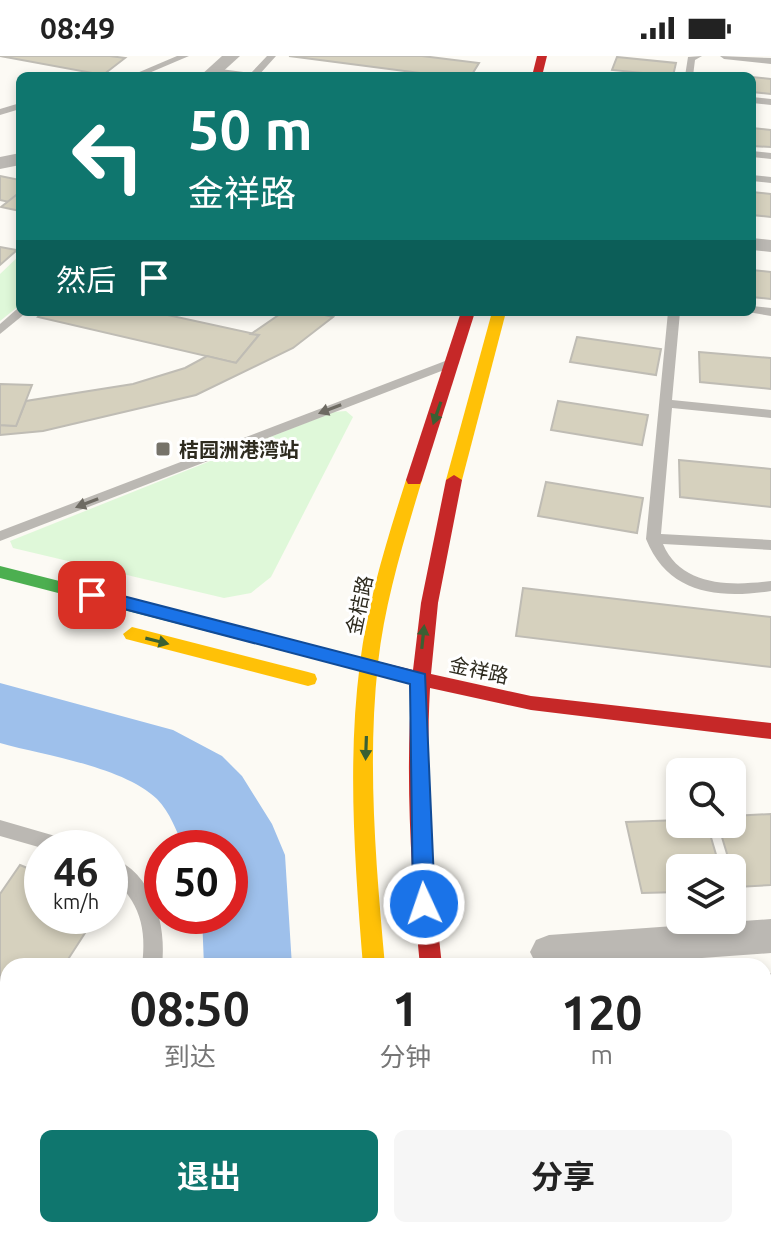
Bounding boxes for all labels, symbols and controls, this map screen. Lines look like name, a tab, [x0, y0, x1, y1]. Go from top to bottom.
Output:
text: 08:49	[40, 11, 115, 45]
text: 50 m	[188, 98, 313, 161]
icon: left	[56, 104, 160, 208]
text: 金祥路	[188, 172, 296, 213]
icon: arrive	[132, 256, 176, 300]
text: 然后	[56, 263, 116, 297]
one-way arrow	[430, 401, 442, 425]
one-way arrow	[318, 403, 342, 416]
place label: 桔园洲港湾站	[179, 438, 299, 461]
marker: 桔园洲港湾站	[154, 440, 172, 458]
one-way arrow	[75, 497, 99, 510]
pin	[58, 561, 126, 629]
icon: arrive	[70, 573, 114, 617]
street label: 金桔路	[342, 573, 376, 637]
one-way arrow	[417, 624, 430, 649]
one-way arrow	[145, 635, 170, 647]
street label: 金祥路	[447, 653, 511, 687]
one-way arrow	[360, 736, 373, 761]
map controls	[666, 758, 746, 934]
button: search	[666, 758, 746, 838]
speed limit sign: 50	[144, 830, 248, 934]
text: 46	[53, 849, 99, 894]
button: layers	[666, 854, 746, 934]
position arrow	[382, 862, 466, 946]
text: km/h	[53, 890, 99, 913]
text: 08:50	[130, 981, 250, 1035]
text: 1	[392, 981, 419, 1035]
text: 120	[561, 985, 642, 1039]
text: m	[590, 1040, 613, 1069]
text: 到达	[164, 1042, 216, 1071]
text: 分钟	[379, 1042, 431, 1071]
button: 退出	[40, 1130, 378, 1222]
button: 分享	[394, 1130, 732, 1222]

